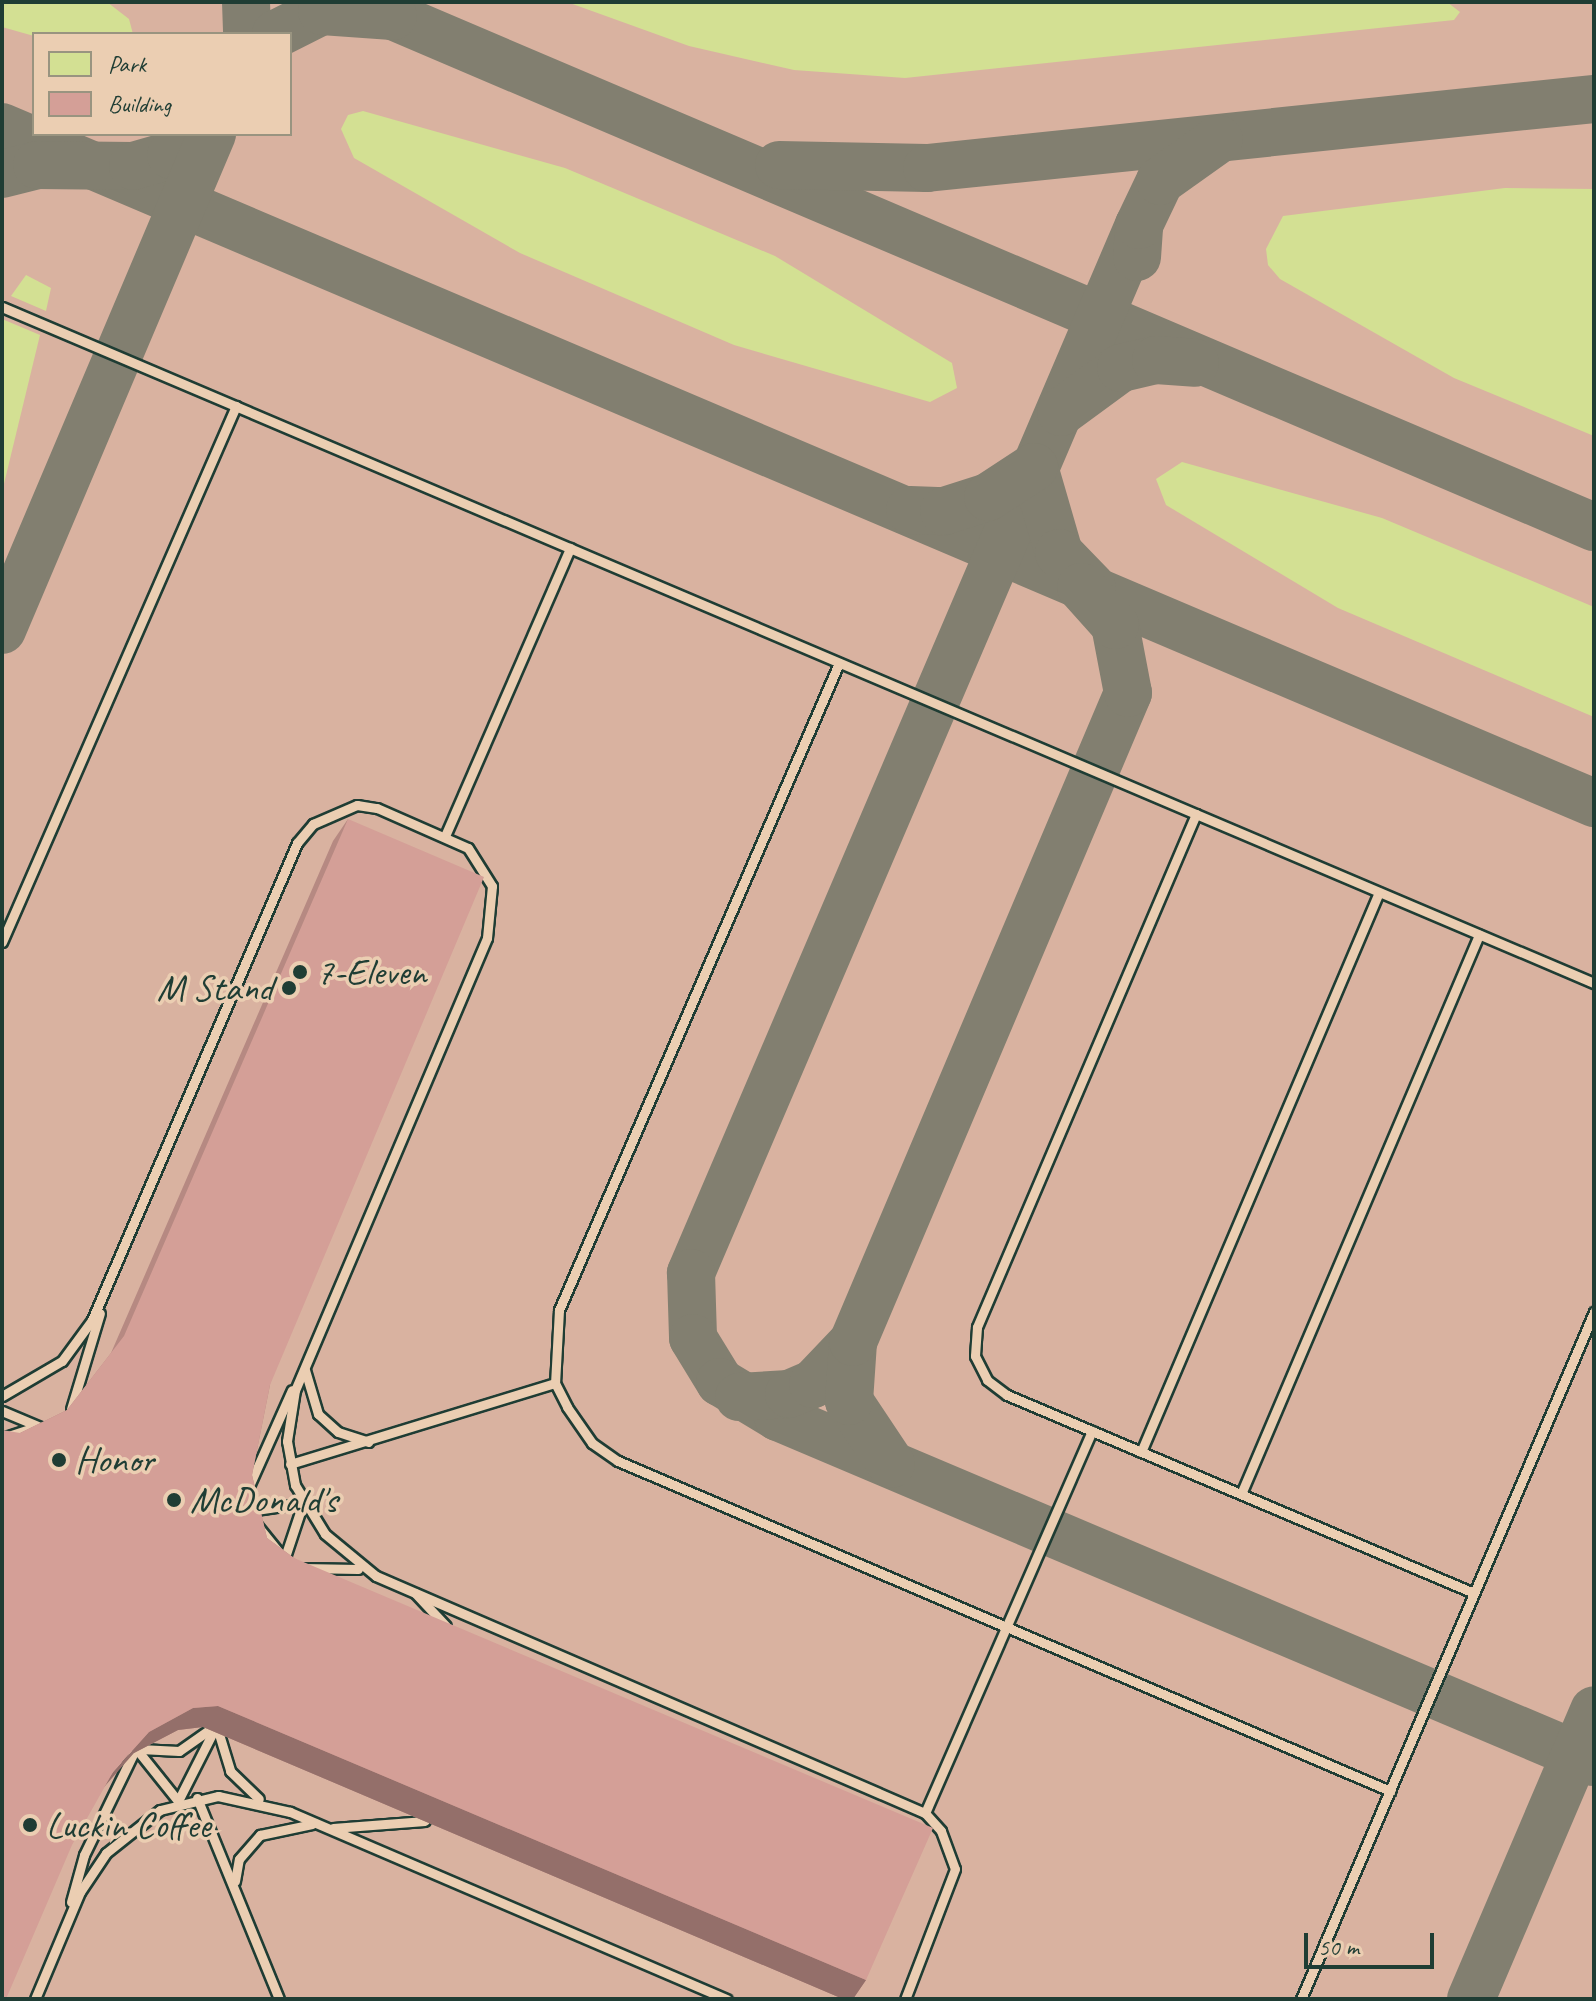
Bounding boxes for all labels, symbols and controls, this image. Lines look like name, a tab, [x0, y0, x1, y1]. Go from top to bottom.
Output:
legend	[32, 32, 292, 136]
text: Park	[108, 49, 146, 79]
text: Building	[108, 89, 171, 119]
place label: 7-Eleven	[316, 949, 426, 995]
marker: 7-Eleven	[291, 963, 309, 981]
place label: M Stand	[156, 965, 273, 1011]
marker: M Stand	[280, 979, 298, 997]
place label: Honor	[75, 1437, 154, 1483]
marker: Honor	[50, 1451, 68, 1469]
place label: McDonald's	[190, 1477, 337, 1523]
marker: McDonald's	[165, 1491, 183, 1509]
place label: Luckin Coffee	[46, 1802, 211, 1848]
marker: Luckin Coffee	[21, 1816, 39, 1834]
scale bar	[1308, 1917, 1438, 1967]
text: 50 m	[1318, 1932, 1359, 1962]

